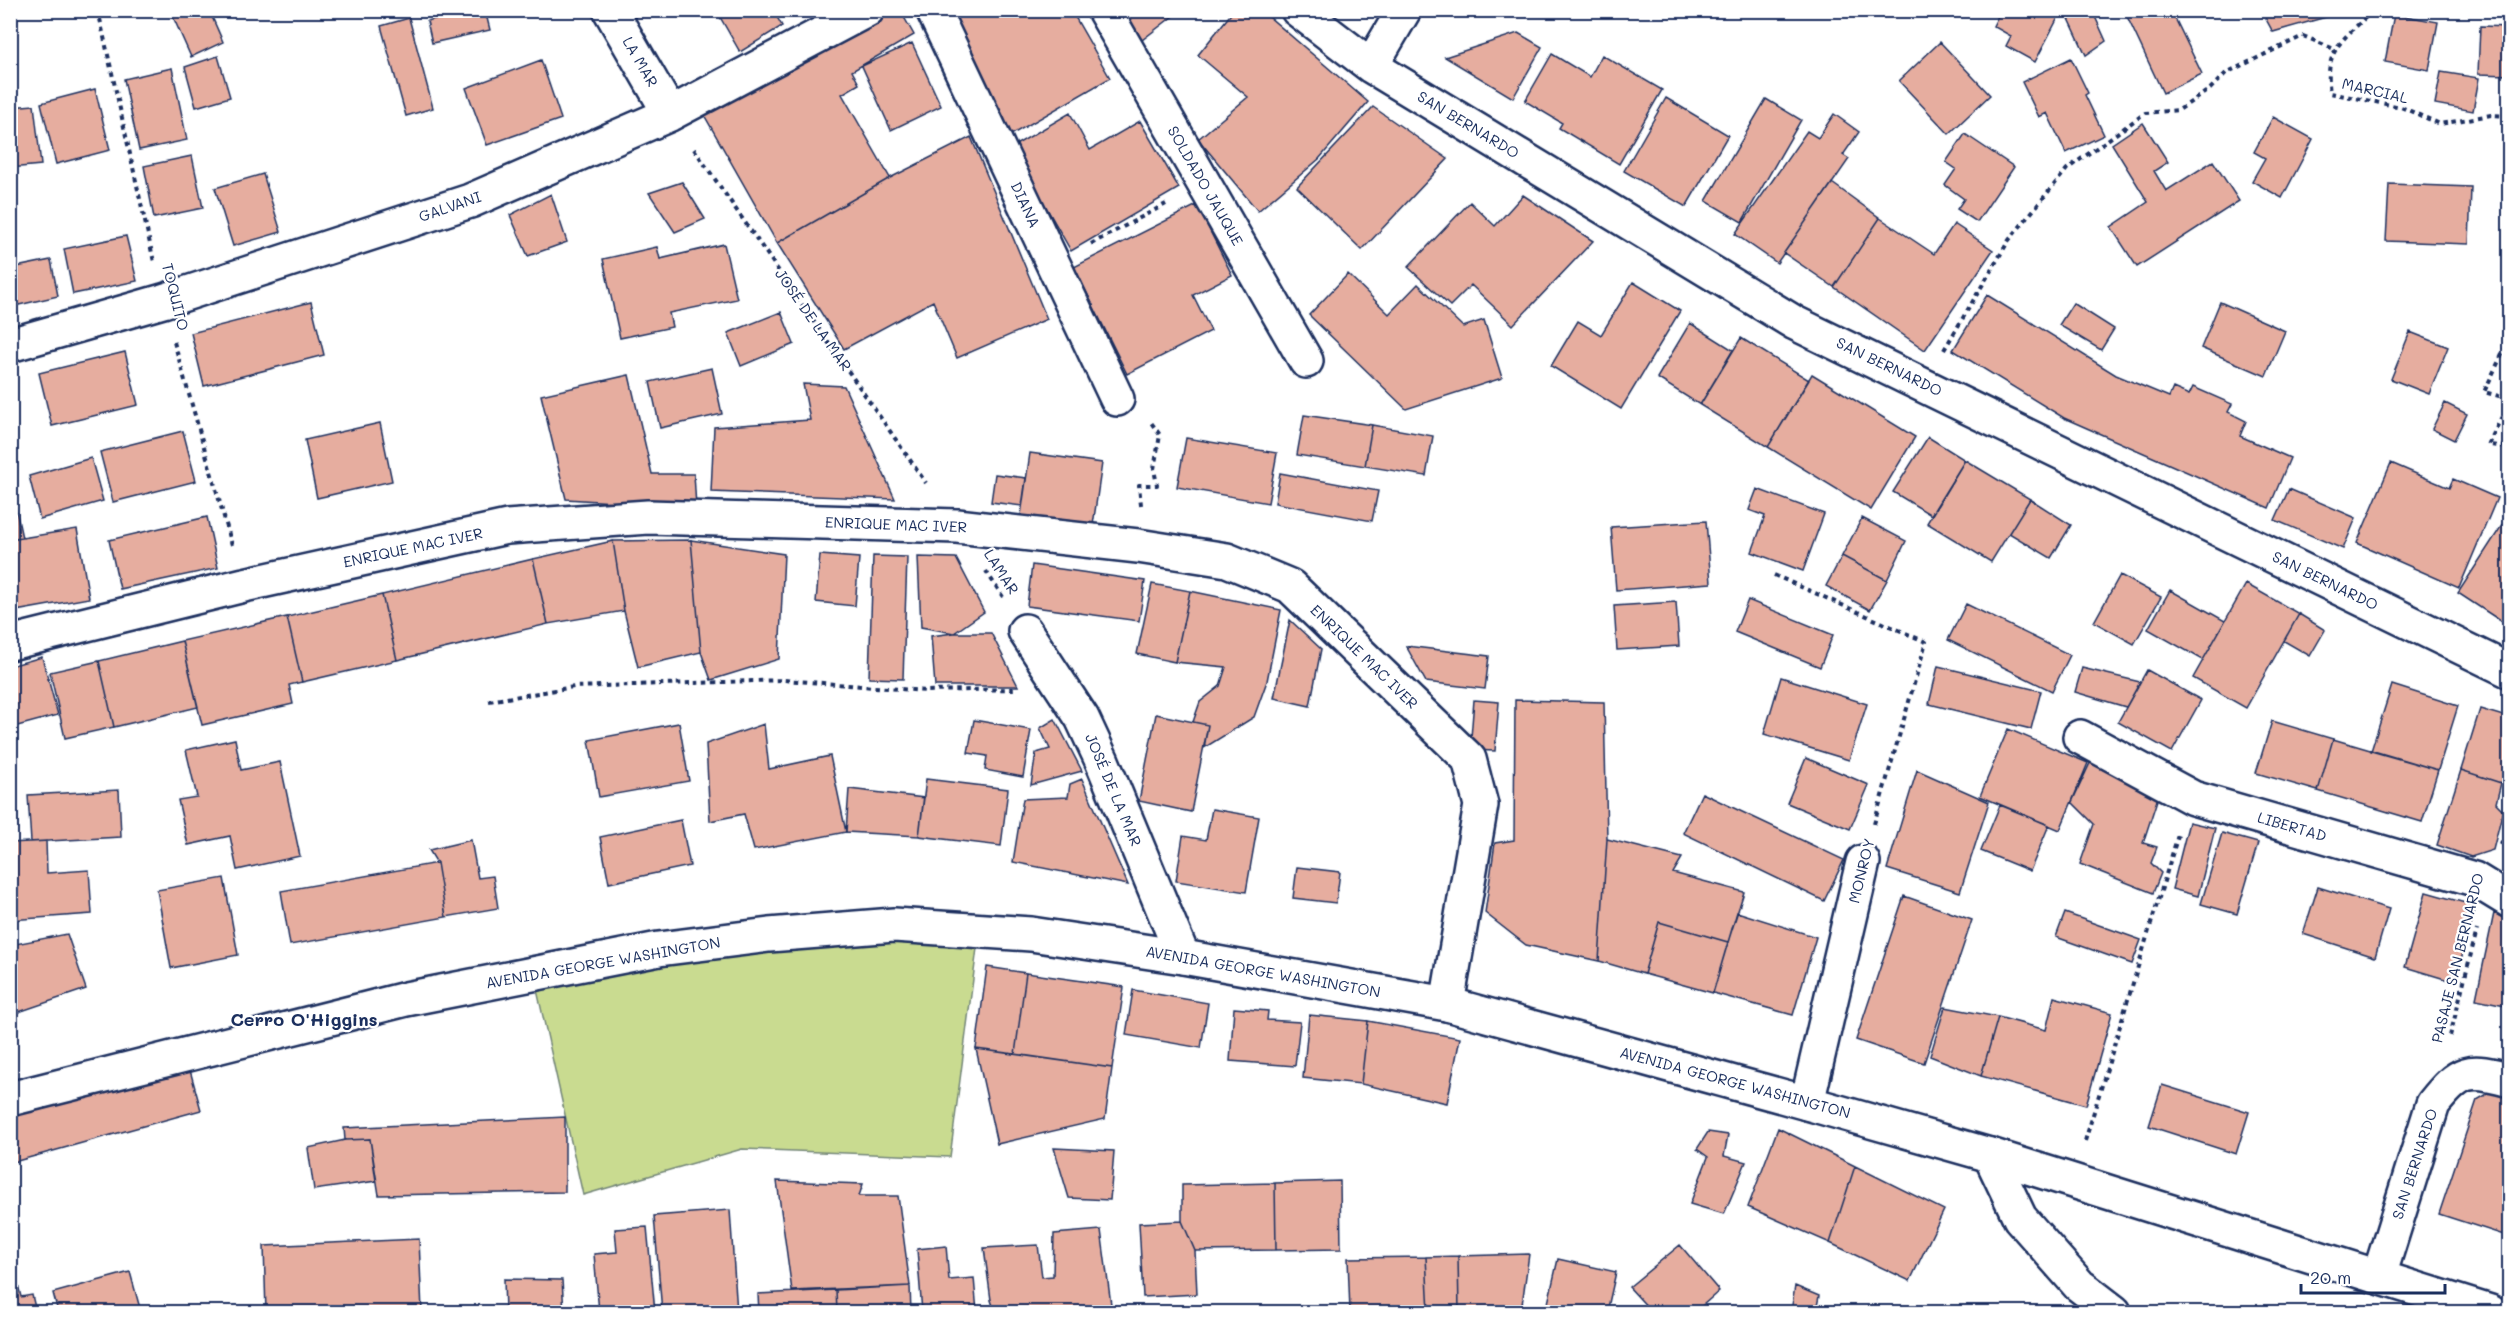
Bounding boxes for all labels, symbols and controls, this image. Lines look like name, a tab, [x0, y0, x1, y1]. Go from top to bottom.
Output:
street label: LA MAR	[618, 33, 663, 90]
street label: MARCIAL	[2340, 73, 2410, 107]
street label: SAN BERNARDO	[1414, 86, 1523, 163]
street label: SOLDADO JAUQUE	[1163, 122, 1248, 249]
street label: DIANA	[1007, 178, 1045, 231]
street label: GALVANI	[416, 186, 484, 226]
street label: TOQUITO	[158, 261, 194, 333]
street label: JOSÉ DE LA MAR	[771, 264, 857, 375]
street label: SAN BERNARDO	[1833, 332, 1946, 400]
street label: ENRIQUE MAC IVER	[825, 512, 968, 536]
street label: ENRIQUE MAC IVER	[341, 522, 484, 572]
street label: LAMAR	[980, 545, 1024, 598]
street label: SAN BERNARDO	[2269, 546, 2382, 614]
street label: ENRIQUE MAC IVER	[1307, 600, 1423, 713]
street label: JOSÉ DE LA MAR	[1081, 730, 1147, 849]
street label: LIBERTAD	[2255, 807, 2329, 845]
street label: MONROY	[1843, 836, 1879, 905]
street label: PASAJE SAN BERNARDO	[2426, 871, 2488, 1045]
street label: AVENIDA GEORGE WASHINGTON	[484, 932, 722, 993]
street label: AVENIDA GEORGE WASHINGTON	[1144, 941, 1382, 1002]
district label: Cerro O'Higgins	[230, 1007, 378, 1031]
street label: AVENIDA GEORGE WASHINGTON	[1618, 1042, 1853, 1122]
street label: SAN BERNARDO	[2387, 1106, 2441, 1222]
scale bar	[2301, 1257, 2445, 1295]
text: 20 m	[2310, 1265, 2351, 1289]

